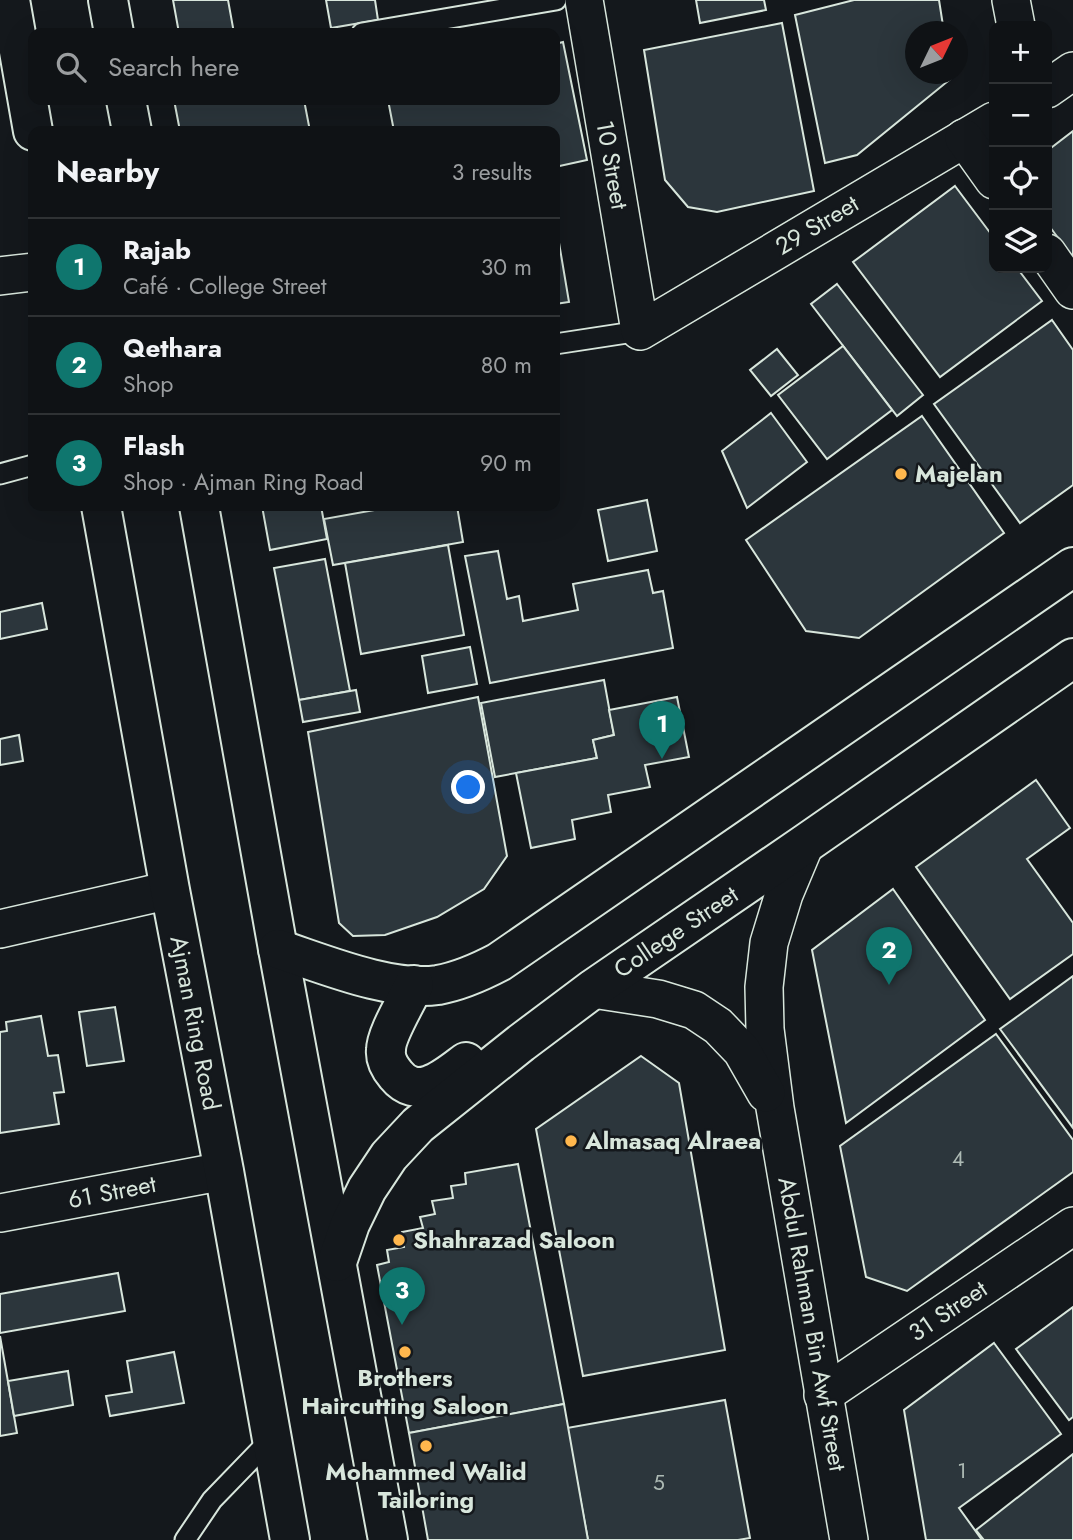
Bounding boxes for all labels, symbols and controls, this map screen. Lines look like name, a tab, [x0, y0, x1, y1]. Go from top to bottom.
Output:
north arrow	[905, 21, 968, 84]
map controls	[989, 21, 1052, 273]
button: +	[989, 21, 1052, 84]
search box	[28, 28, 560, 105]
icon: search	[52, 48, 90, 86]
text: Search here	[108, 48, 240, 86]
button: −	[989, 84, 1052, 147]
street label: 10 Street	[587, 118, 638, 212]
button: locate	[989, 147, 1052, 210]
text: Nearby	[56, 150, 159, 193]
text: 3 results	[452, 155, 532, 189]
street label: 29 Street	[768, 186, 865, 263]
button: layers	[989, 210, 1052, 273]
text: Rajab	[123, 231, 191, 269]
text: 1	[73, 250, 85, 284]
text: 30 m	[481, 250, 532, 284]
text: Café · College Street	[123, 269, 326, 303]
text: Qethara	[123, 329, 222, 367]
text: 2	[71, 348, 87, 382]
text: 80 m	[481, 348, 532, 382]
text: Shop	[123, 367, 173, 401]
text: Flash	[123, 427, 185, 465]
text: 3	[72, 446, 86, 480]
text: 90 m	[480, 446, 532, 480]
place label: Majelan	[915, 456, 1003, 491]
text: Shop · Ajman Ring Road	[123, 465, 364, 499]
marker: Majelan	[893, 466, 909, 482]
pin: 1	[639, 701, 685, 759]
your location	[451, 770, 485, 804]
street label: College Street	[606, 877, 745, 986]
pin: 2	[866, 927, 912, 985]
street label: Ajman Ring Road	[161, 933, 230, 1113]
place label: Almasaq Alraea	[584, 1123, 761, 1158]
marker: Almasaq Alraea	[563, 1133, 579, 1149]
house number: 4	[952, 1144, 964, 1174]
street label: 61 Street	[65, 1166, 159, 1217]
street label: Abdul Rahman Bin Awf Street	[769, 1174, 856, 1474]
place label: Shahrazad Saloon	[413, 1222, 615, 1257]
marker: Shahrazad Saloon	[391, 1232, 407, 1248]
pin: 3	[379, 1267, 425, 1325]
street label: 31 Street	[901, 1271, 994, 1350]
marker: Brothers Haircutting Saloon	[397, 1344, 413, 1360]
place label: Brothers Haircutting Saloon	[301, 1360, 509, 1423]
marker: Mohammed Walid Tailoring	[418, 1438, 434, 1454]
place label: Mohammed Walid Tailoring	[325, 1454, 527, 1517]
house number: 1	[957, 1456, 967, 1486]
house number: 5	[653, 1468, 665, 1498]

